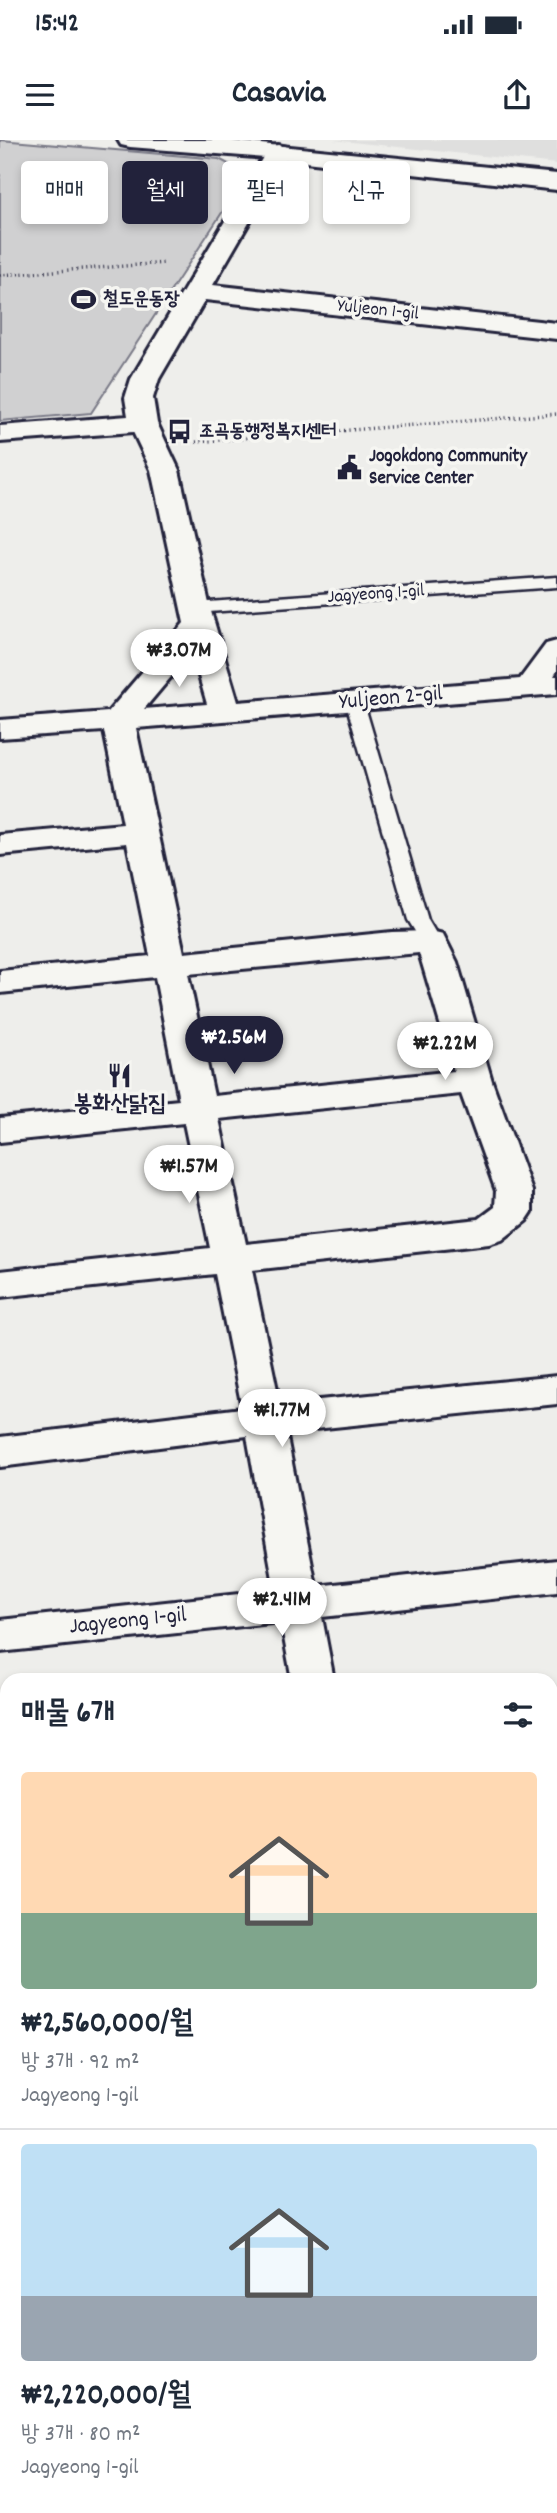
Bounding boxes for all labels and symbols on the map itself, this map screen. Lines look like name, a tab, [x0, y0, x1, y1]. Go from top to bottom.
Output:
sports icon: 철도운동장	[69, 286, 97, 314]
place label: 철도운동장	[103, 287, 180, 314]
street label: Yuljeon 1-gil	[336, 293, 420, 329]
bus stop icon: 조곡동행정복지센터	[165, 418, 193, 446]
place label: 조곡동행정복지센터	[199, 419, 337, 446]
place label: Jogokdong Community Service Center	[369, 444, 528, 493]
public building icon: Jogokdong Community Service Center	[335, 454, 363, 482]
street label: Jagyeong 1-gil	[327, 578, 426, 612]
pin: ₩3.07M	[122, 630, 236, 689]
street label: Yuljeon 2-gil	[338, 678, 445, 720]
pin: ₩2.56M	[177, 1016, 291, 1076]
pin: ₩2.22M	[388, 1023, 502, 1082]
restaurant icon: 봉화산닭집	[106, 1061, 134, 1089]
place label: 봉화산닭집	[74, 1089, 166, 1122]
pin: ₩1.57M	[132, 1146, 246, 1205]
pin: ₩1.77M	[225, 1390, 339, 1449]
pin: ₩2.41M	[225, 1578, 339, 1638]
street label: Jagyeong 1-gil	[68, 1599, 189, 1645]

